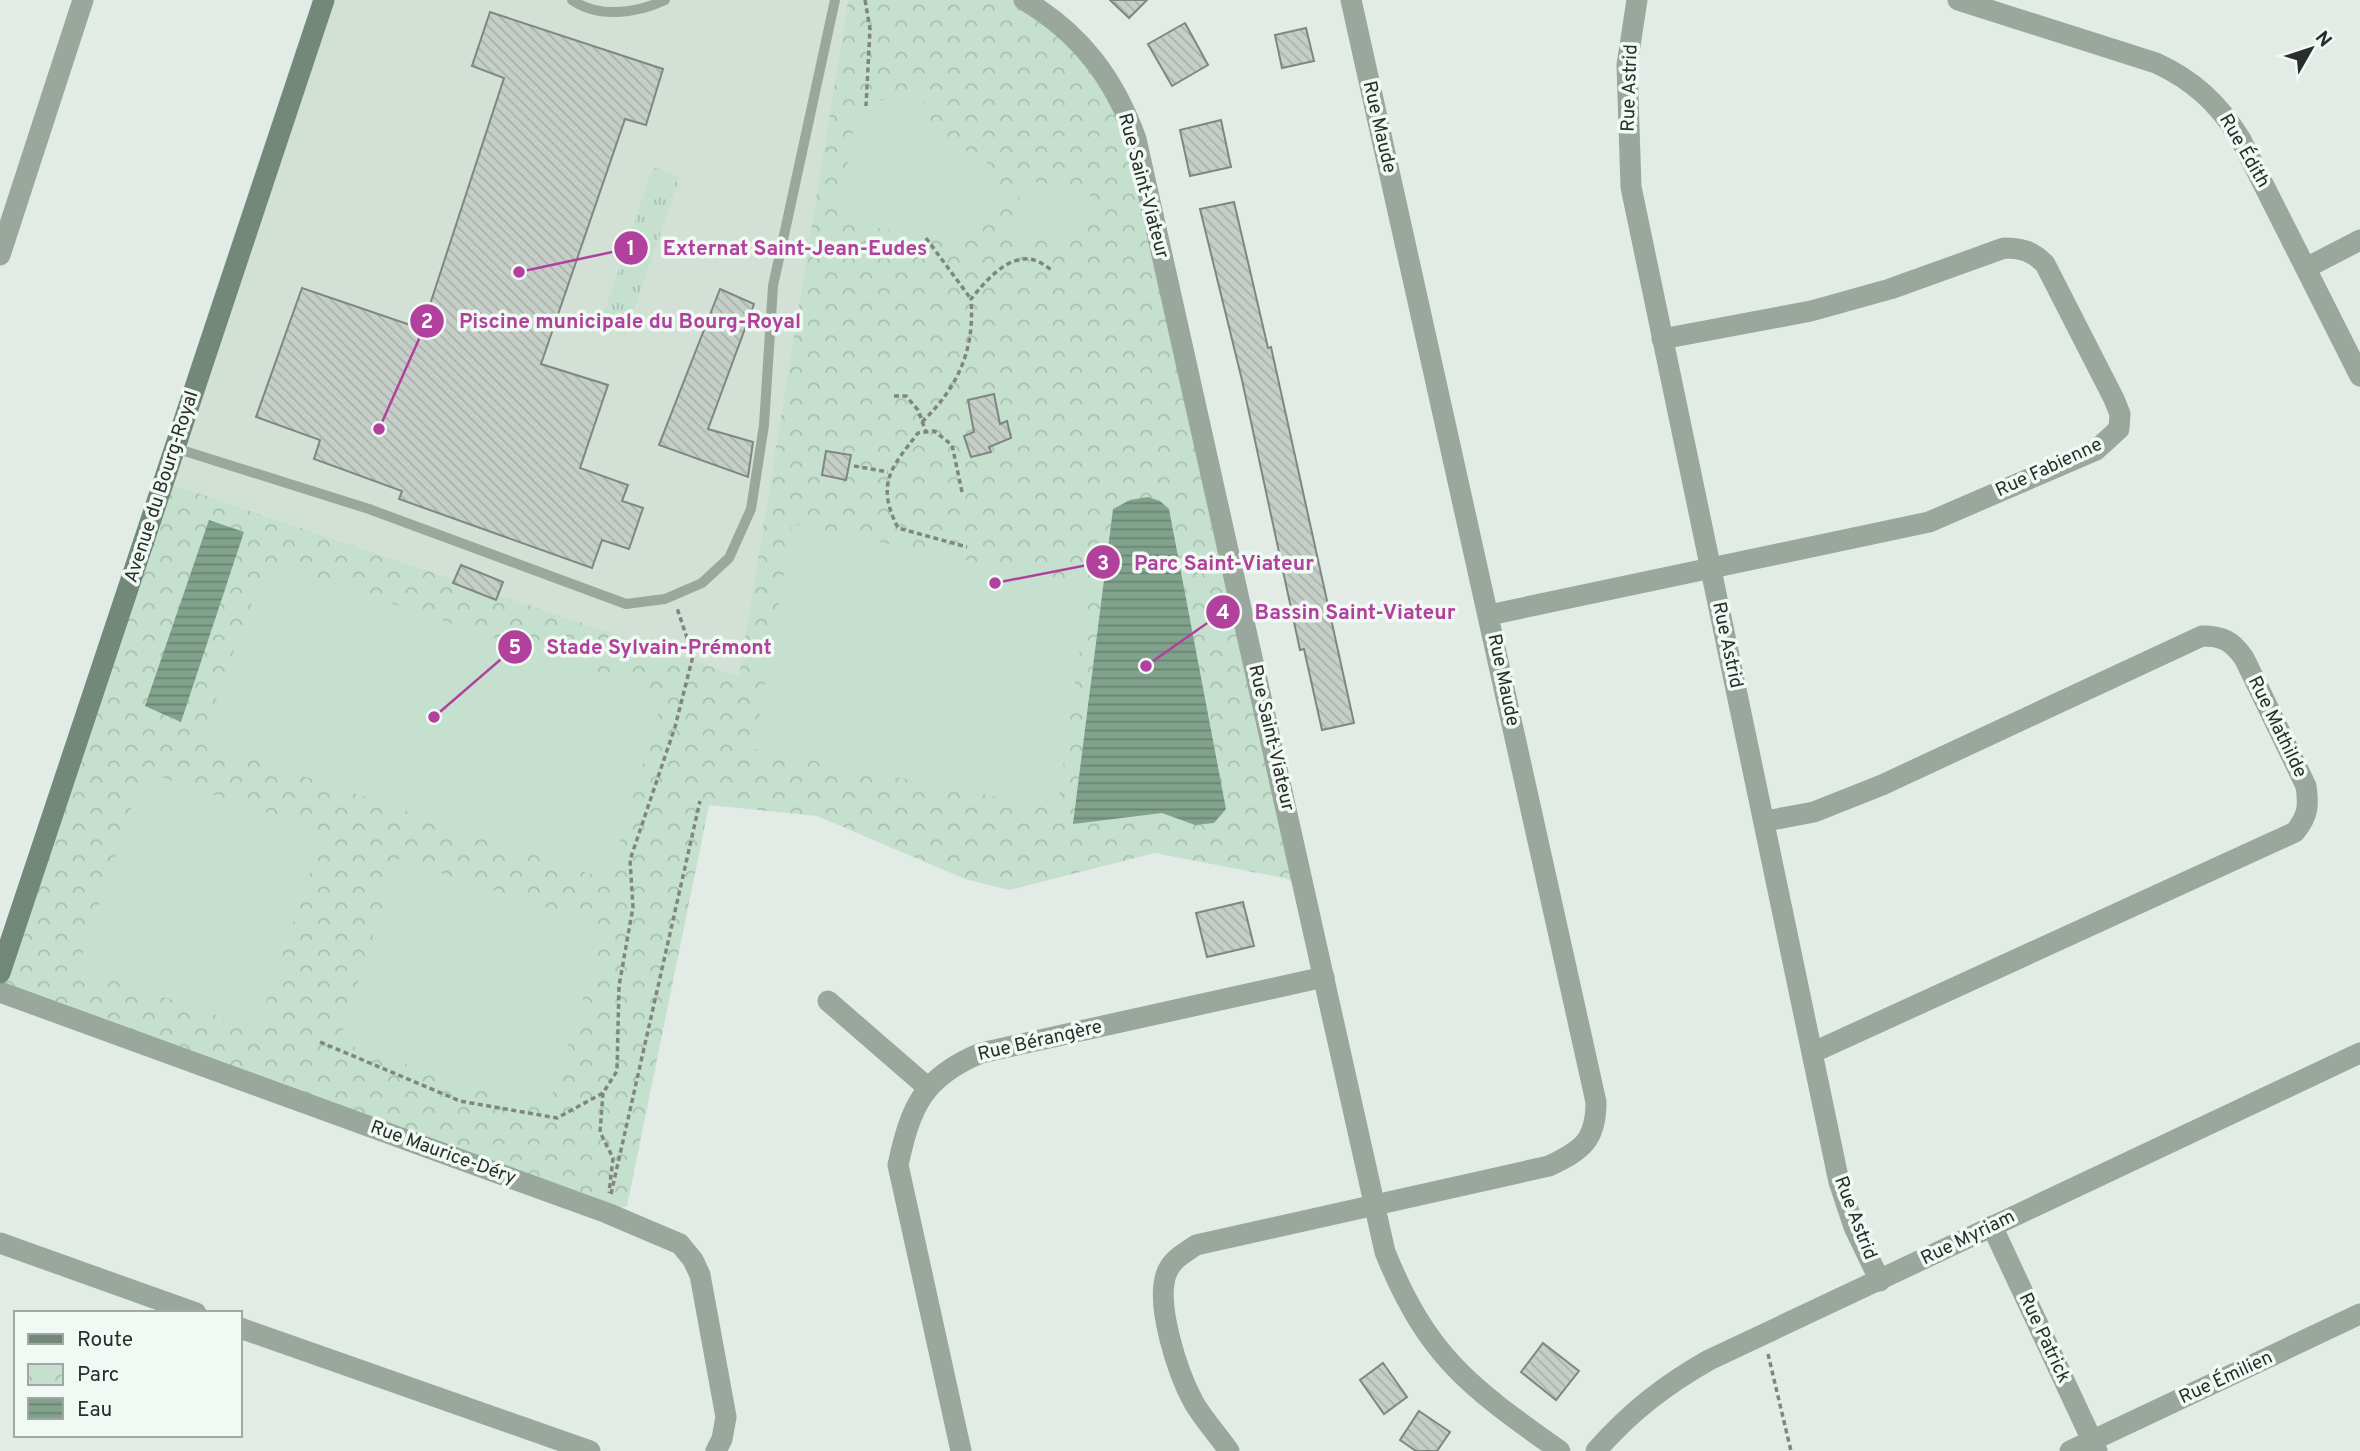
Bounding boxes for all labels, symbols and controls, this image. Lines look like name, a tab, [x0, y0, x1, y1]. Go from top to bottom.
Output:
north arrow	[2276, 14, 2346, 84]
text: N	[2309, 27, 2336, 52]
street label: Rue Astrid	[1616, 44, 1644, 132]
street label: Rue Maude	[1357, 79, 1401, 175]
street label: Rue Édith	[2213, 109, 2276, 192]
street label: Rue Saint-Viateur	[1112, 111, 1174, 262]
callout: Externat Saint-Jean-Eudes	[614, 227, 941, 269]
text: 1	[627, 236, 635, 263]
text: Externat Saint-Jean-Eudes	[663, 236, 927, 263]
callout: Piscine municipale du Bourg-Royal	[409, 300, 815, 342]
text: 2	[421, 309, 433, 336]
text: Piscine municipale du Bourg-Royal	[459, 309, 801, 336]
street label: Avenue du Bourg-Royal	[120, 388, 204, 586]
street label: Rue Fabienne	[1992, 433, 2106, 503]
callout: Parc Saint-Viateur	[1086, 541, 1328, 583]
text: 3	[1097, 551, 1109, 578]
text: Parc Saint-Viateur	[1134, 551, 1314, 578]
callout: Bassin Saint-Viateur	[1206, 591, 1470, 633]
text: 4	[1216, 600, 1230, 627]
text: Bassin Saint-Viateur	[1255, 600, 1456, 627]
street label: Rue Astrid	[1706, 600, 1748, 690]
callout: Stade Sylvain-Prémont	[497, 626, 786, 668]
street label: Rue Maude	[1482, 632, 1524, 728]
text: 5	[509, 635, 521, 662]
text: Stade Sylvain-Prémont	[546, 635, 772, 662]
street label: Rue Saint-Viateur	[1242, 662, 1300, 814]
street label: Rue Mathilde	[2242, 672, 2312, 782]
street label: Rue Bérangère	[975, 1015, 1105, 1067]
street label: Rue Maurice-Déry	[367, 1116, 519, 1190]
street label: Rue Astrid	[1828, 1173, 1882, 1263]
street label: Rue Myriam	[1917, 1205, 2019, 1271]
street label: Rue Patrick	[2013, 1289, 2075, 1387]
legend	[14, 1311, 242, 1437]
text: Route	[77, 1327, 133, 1354]
street label: Rue Émilien	[2175, 1345, 2277, 1410]
text: Parc	[77, 1362, 119, 1389]
text: Eau	[77, 1397, 112, 1424]

